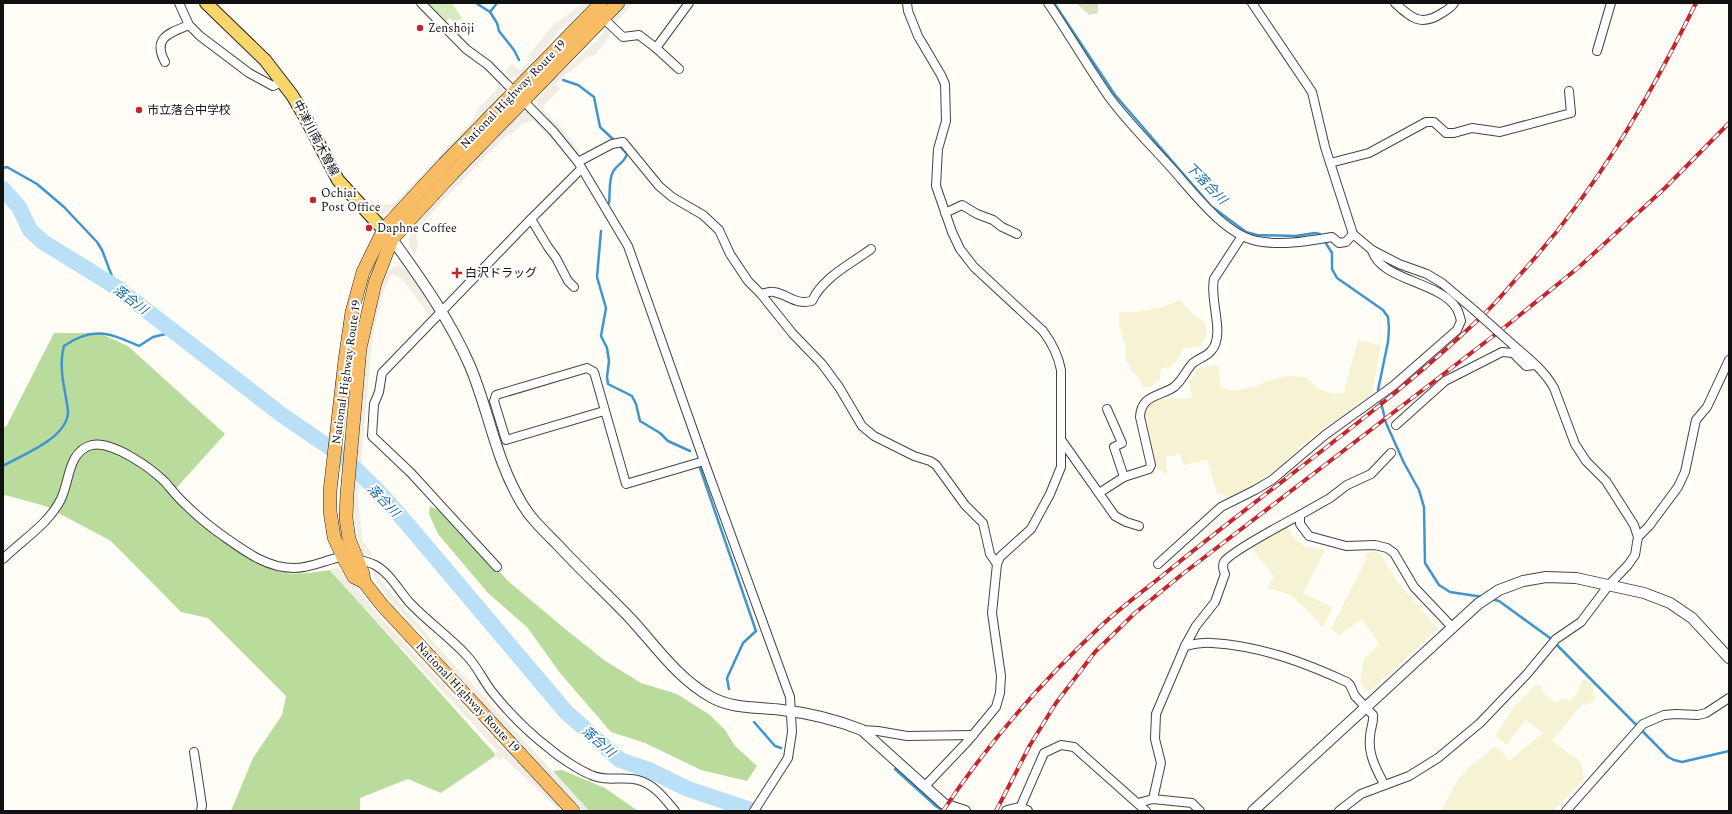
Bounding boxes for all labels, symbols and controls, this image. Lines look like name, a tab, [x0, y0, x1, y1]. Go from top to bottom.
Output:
place label: Zenshōji	[428, 19, 475, 38]
marker: Zenshōji	[415, 23, 425, 33]
street label: National Highway Route 19	[456, 35, 571, 153]
street label: 中津川南木曽線	[287, 97, 344, 180]
place label: 市立落合中学校	[147, 101, 231, 120]
marker: 市立落合中学校	[134, 105, 144, 115]
water label: 下落合川	[1181, 158, 1233, 211]
place label: Ochiai Post Office	[321, 184, 381, 217]
marker: Ochiai Post Office	[308, 195, 318, 205]
place label: Daphne Coffee	[377, 219, 457, 238]
marker: Daphne Coffee	[364, 223, 374, 233]
place label: 白沢ドラッグ	[465, 264, 537, 283]
marker: 白沢ドラッグ	[452, 268, 462, 278]
water label: 落合川	[109, 280, 154, 321]
street label: National Highway Route 19	[327, 299, 366, 446]
water label: 落合川	[363, 480, 405, 523]
street label: National Highway Route 19	[411, 638, 524, 757]
water label: 落合川	[577, 721, 621, 763]

